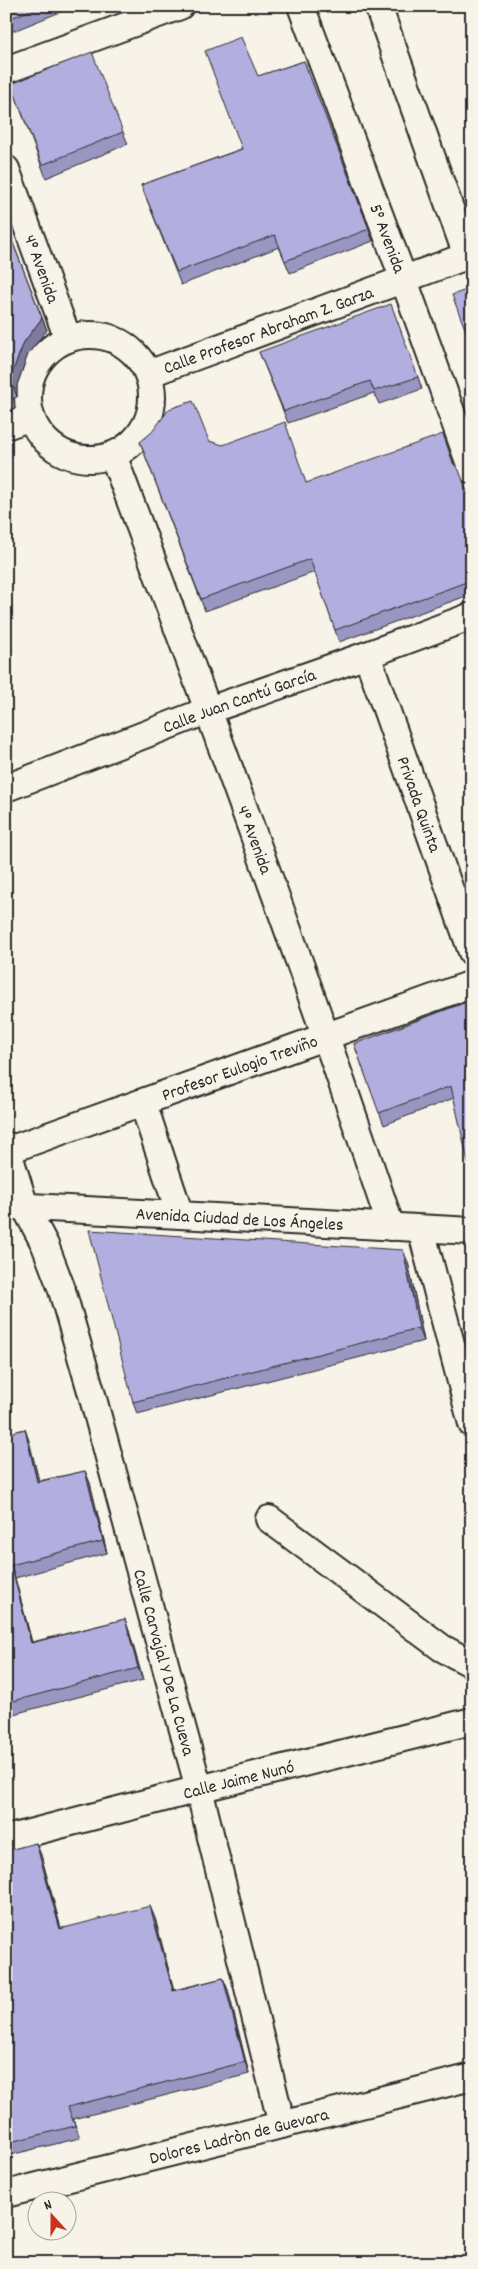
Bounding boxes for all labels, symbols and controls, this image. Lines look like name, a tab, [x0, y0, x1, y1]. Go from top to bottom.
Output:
street label: 5° Avenida	[362, 201, 410, 278]
street label: 4° Avenida	[16, 232, 64, 308]
street label: Calle Profesor Abraham Z. Garza	[160, 281, 378, 382]
street label: Calle Juan Cantú García	[160, 664, 320, 742]
street label: Privada Quinta	[389, 753, 446, 857]
street label: 4° Avenida	[229, 803, 277, 879]
street label: Profesor Eulogio Treviño	[159, 1030, 322, 1109]
street label: Avenida Ciudad de Los Ángeles	[135, 1203, 344, 1239]
street label: Calle Carvajal Y De La Cueva	[125, 1567, 200, 1759]
street label: Calle Jaime Nunó	[181, 1756, 297, 1808]
street label: Dolores Ladròn de Guevara	[147, 2103, 332, 2172]
north arrow	[28, 2192, 78, 2242]
text: N	[41, 2195, 55, 2216]

